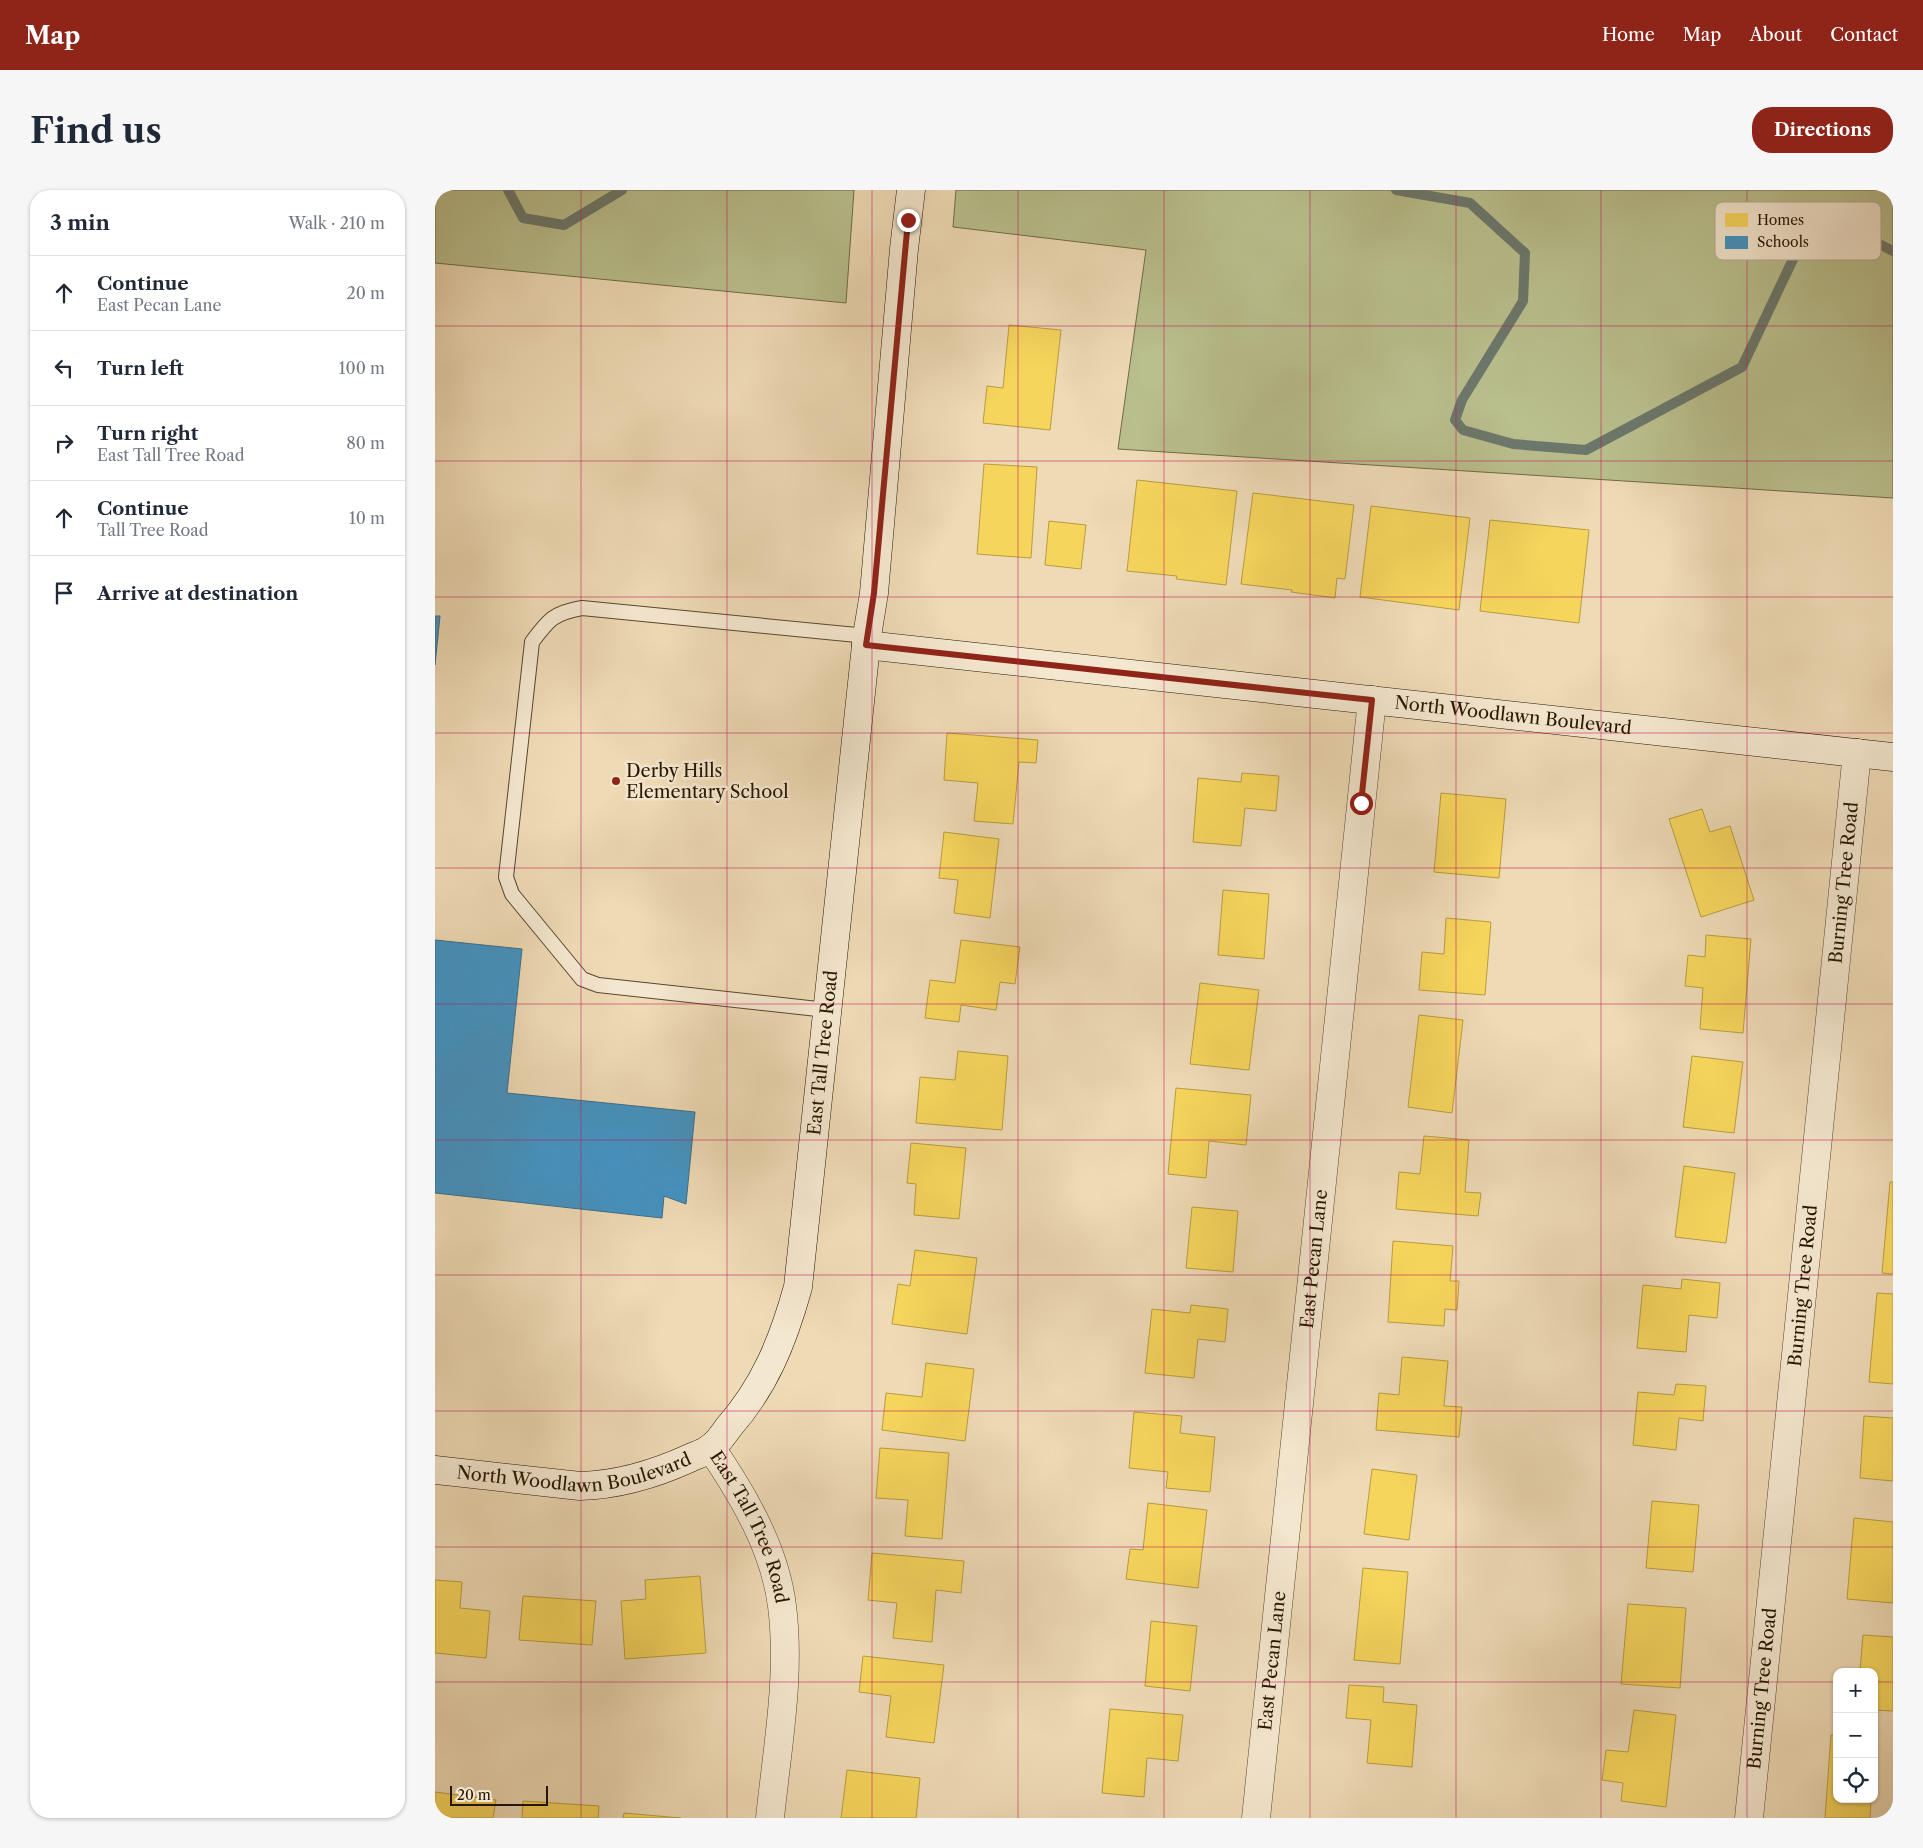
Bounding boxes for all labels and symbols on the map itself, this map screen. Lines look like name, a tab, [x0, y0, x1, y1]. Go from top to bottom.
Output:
legend	[1715, 202, 1881, 260]
route end	[897, 209, 920, 232]
text: Homes	[1757, 211, 1804, 229]
text: Schools	[1757, 233, 1809, 251]
street label: North Woodlawn Boulevard	[1393, 692, 1633, 739]
place label: Derby Hills Elementary School	[626, 760, 789, 803]
marker: Derby Hills Elementary School	[610, 775, 622, 787]
route start	[1350, 792, 1373, 815]
street label: Burning Tree Road	[1825, 801, 1863, 965]
street label: East Tall Tree Road	[803, 969, 843, 1137]
street label: East Pecan Lane	[1296, 1188, 1332, 1330]
street label: Burning Tree Road	[1784, 1204, 1822, 1368]
street label: East Tall Tree Road	[705, 1447, 793, 1605]
street label: North Woodlawn Boulevard	[455, 1448, 695, 1497]
street label: East Pecan Lane	[1254, 1590, 1290, 1732]
street label: Burning Tree Road	[1743, 1607, 1781, 1771]
scale bar	[450, 1783, 547, 1806]

